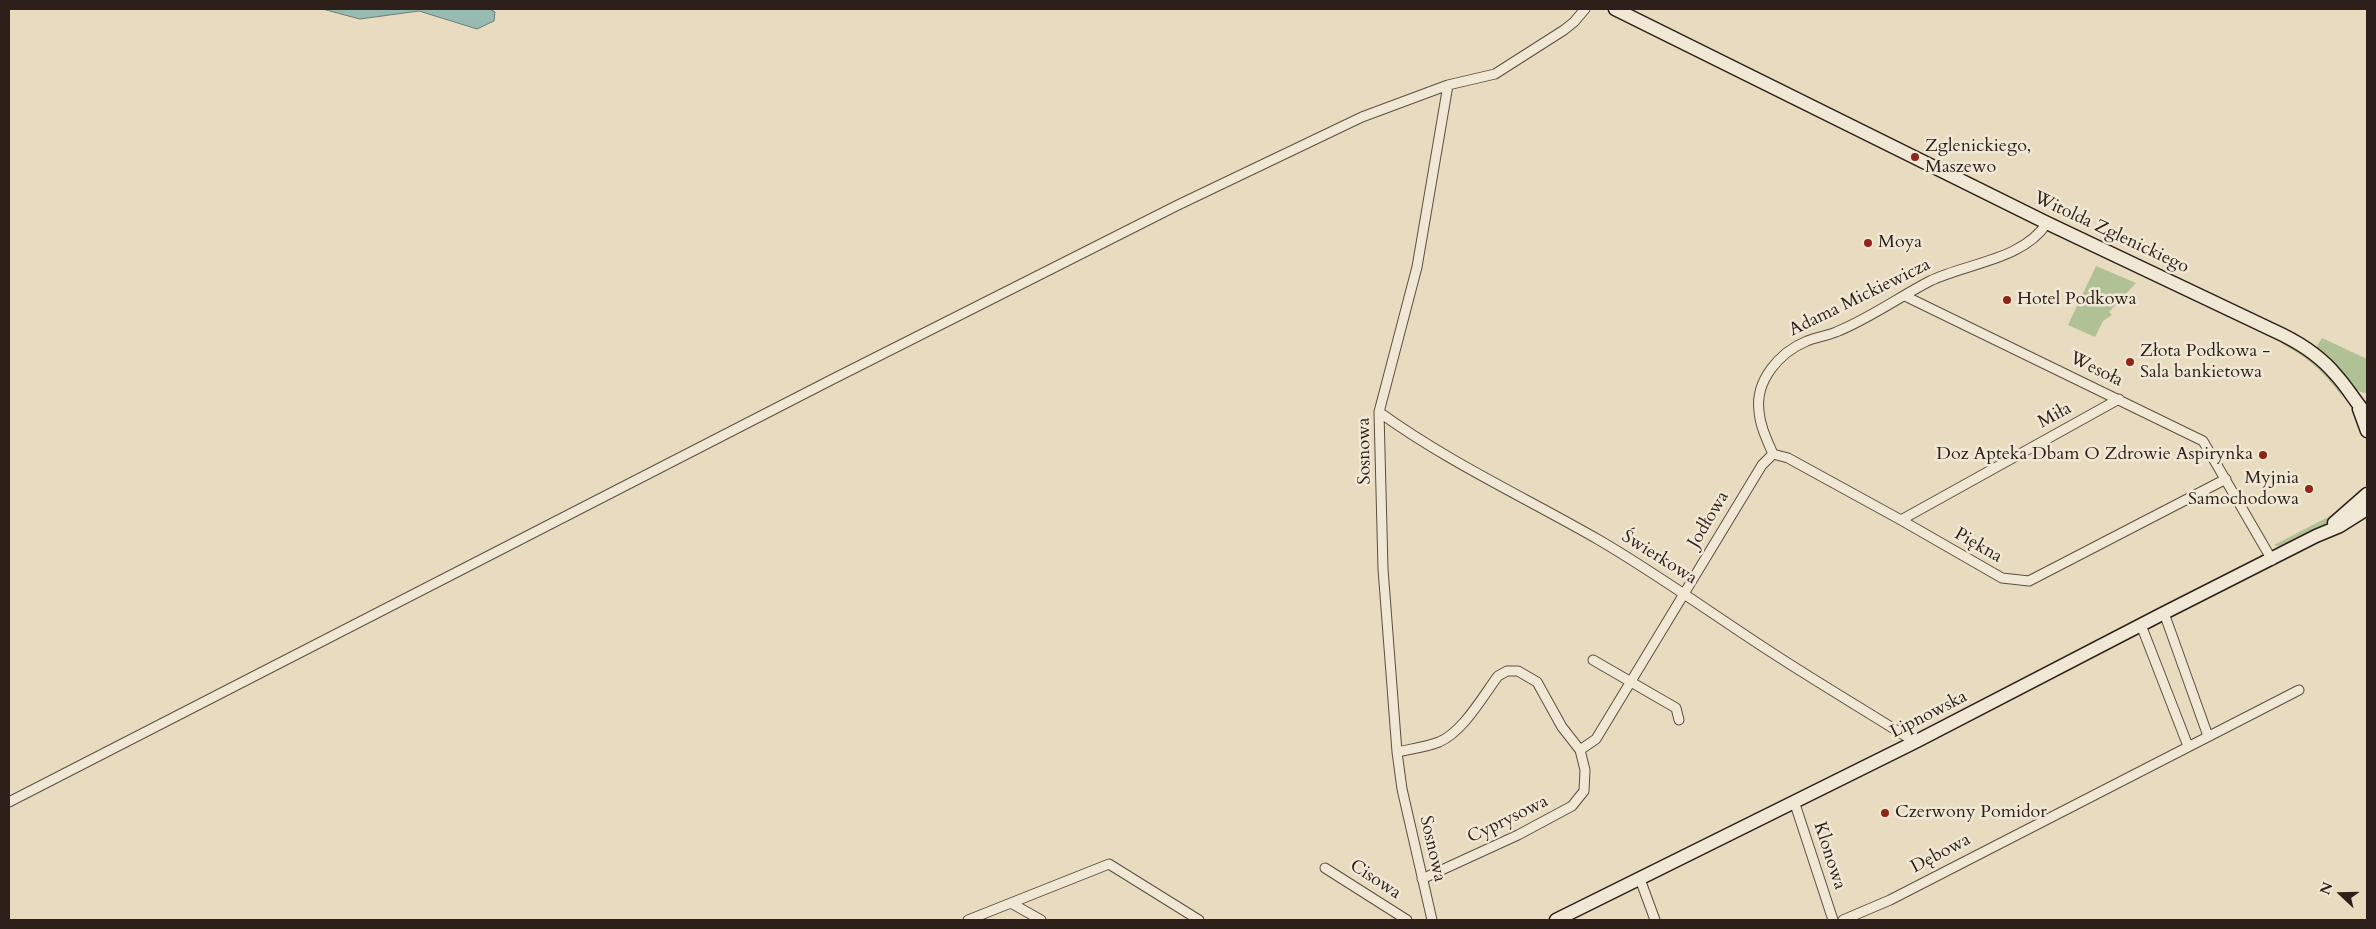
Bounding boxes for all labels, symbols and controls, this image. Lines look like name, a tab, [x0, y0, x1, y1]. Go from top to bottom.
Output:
place label: Zglenickiego, Maszewo	[1925, 136, 2031, 178]
marker: Zglenickiego, Maszewo	[1909, 151, 1921, 163]
street label: Witolda Zglenickiego	[2030, 188, 2192, 278]
place label: Moya	[1878, 232, 1922, 254]
marker: Moya	[1862, 237, 1874, 249]
street label: Adama Mickiewicza	[1786, 254, 1934, 342]
place label: Hotel Podkowa	[2017, 289, 2137, 311]
marker: Hotel Podkowa	[2001, 294, 2013, 306]
place label: Złota Podkowa - Sala bankietowa	[2140, 341, 2270, 384]
street label: Wesoła	[2066, 348, 2126, 392]
marker: Złota Podkowa - Sala bankietowa	[2124, 356, 2136, 368]
street label: Miła	[2035, 398, 2075, 434]
street label: Sosnowa	[1354, 417, 1376, 485]
place label: Doz Apteka Dbam O Zdrowie Aspirynka	[1936, 444, 2253, 466]
marker: Doz Apteka Dbam O Zdrowie Aspirynka	[2257, 449, 2269, 461]
place label: Myjnia Samochodowa	[2188, 468, 2299, 510]
marker: Myjnia Samochodowa	[2303, 483, 2315, 495]
street label: Jodłowa	[1684, 488, 1734, 552]
street label: Piękna	[1950, 524, 2006, 568]
street label: Świerkowa	[1617, 526, 1701, 590]
street label: Lipnowska	[1887, 686, 1971, 744]
street label: Cyprysowa	[1464, 791, 1552, 849]
place label: Czerwony Pomidor	[1895, 802, 2047, 824]
marker: Czerwony Pomidor	[1879, 807, 1891, 819]
street label: Sosnowa	[1414, 814, 1450, 884]
street label: Klonowa	[1808, 819, 1850, 893]
street label: Dębowa	[1907, 829, 1975, 879]
street label: Cisowa	[1345, 855, 1405, 905]
north arrow	[2316, 869, 2366, 919]
text: N	[2315, 879, 2338, 898]

